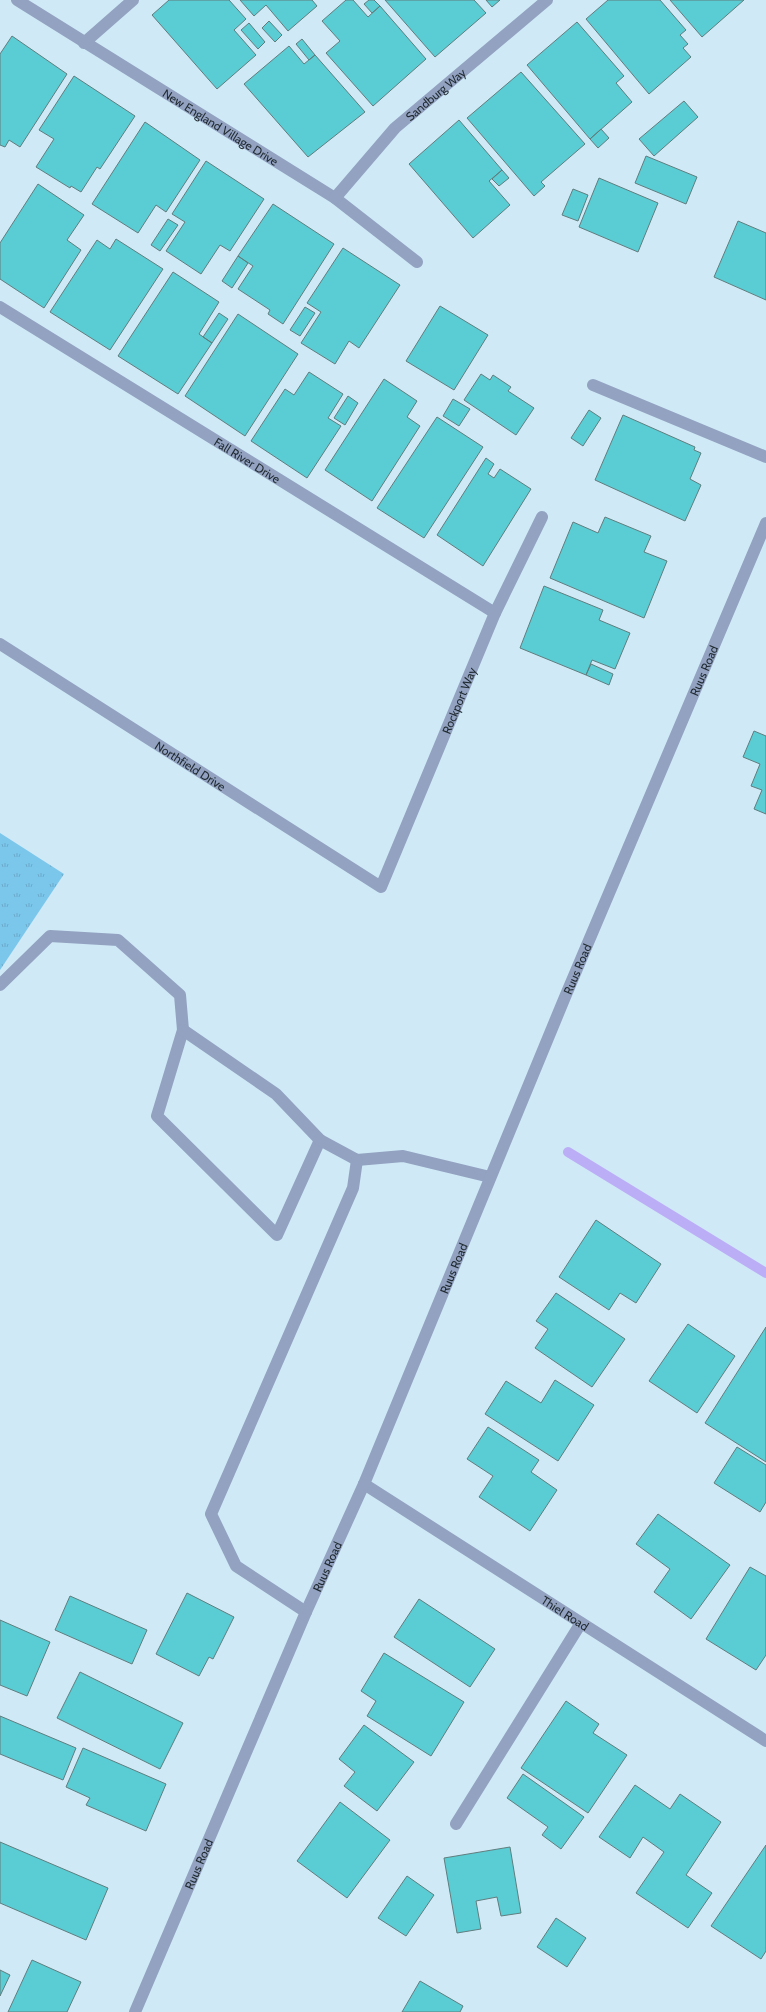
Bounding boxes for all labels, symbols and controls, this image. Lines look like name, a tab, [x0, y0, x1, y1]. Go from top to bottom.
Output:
street label: Sandburg Way	[402, 64, 469, 124]
street label: New England Village Drive	[160, 85, 281, 168]
street label: Fall River Drive	[212, 434, 283, 486]
street label: Ruus Road	[686, 643, 721, 698]
street label: Rockport Way	[438, 665, 479, 736]
street label: Northfield Drive	[152, 737, 229, 794]
street label: Ruus Road	[560, 941, 594, 996]
street label: Ruus Road	[436, 1241, 470, 1296]
street label: Ruus Road	[309, 1539, 344, 1594]
street label: Thiel Road	[539, 1592, 592, 1633]
street label: Ruus Road	[181, 1836, 216, 1891]

